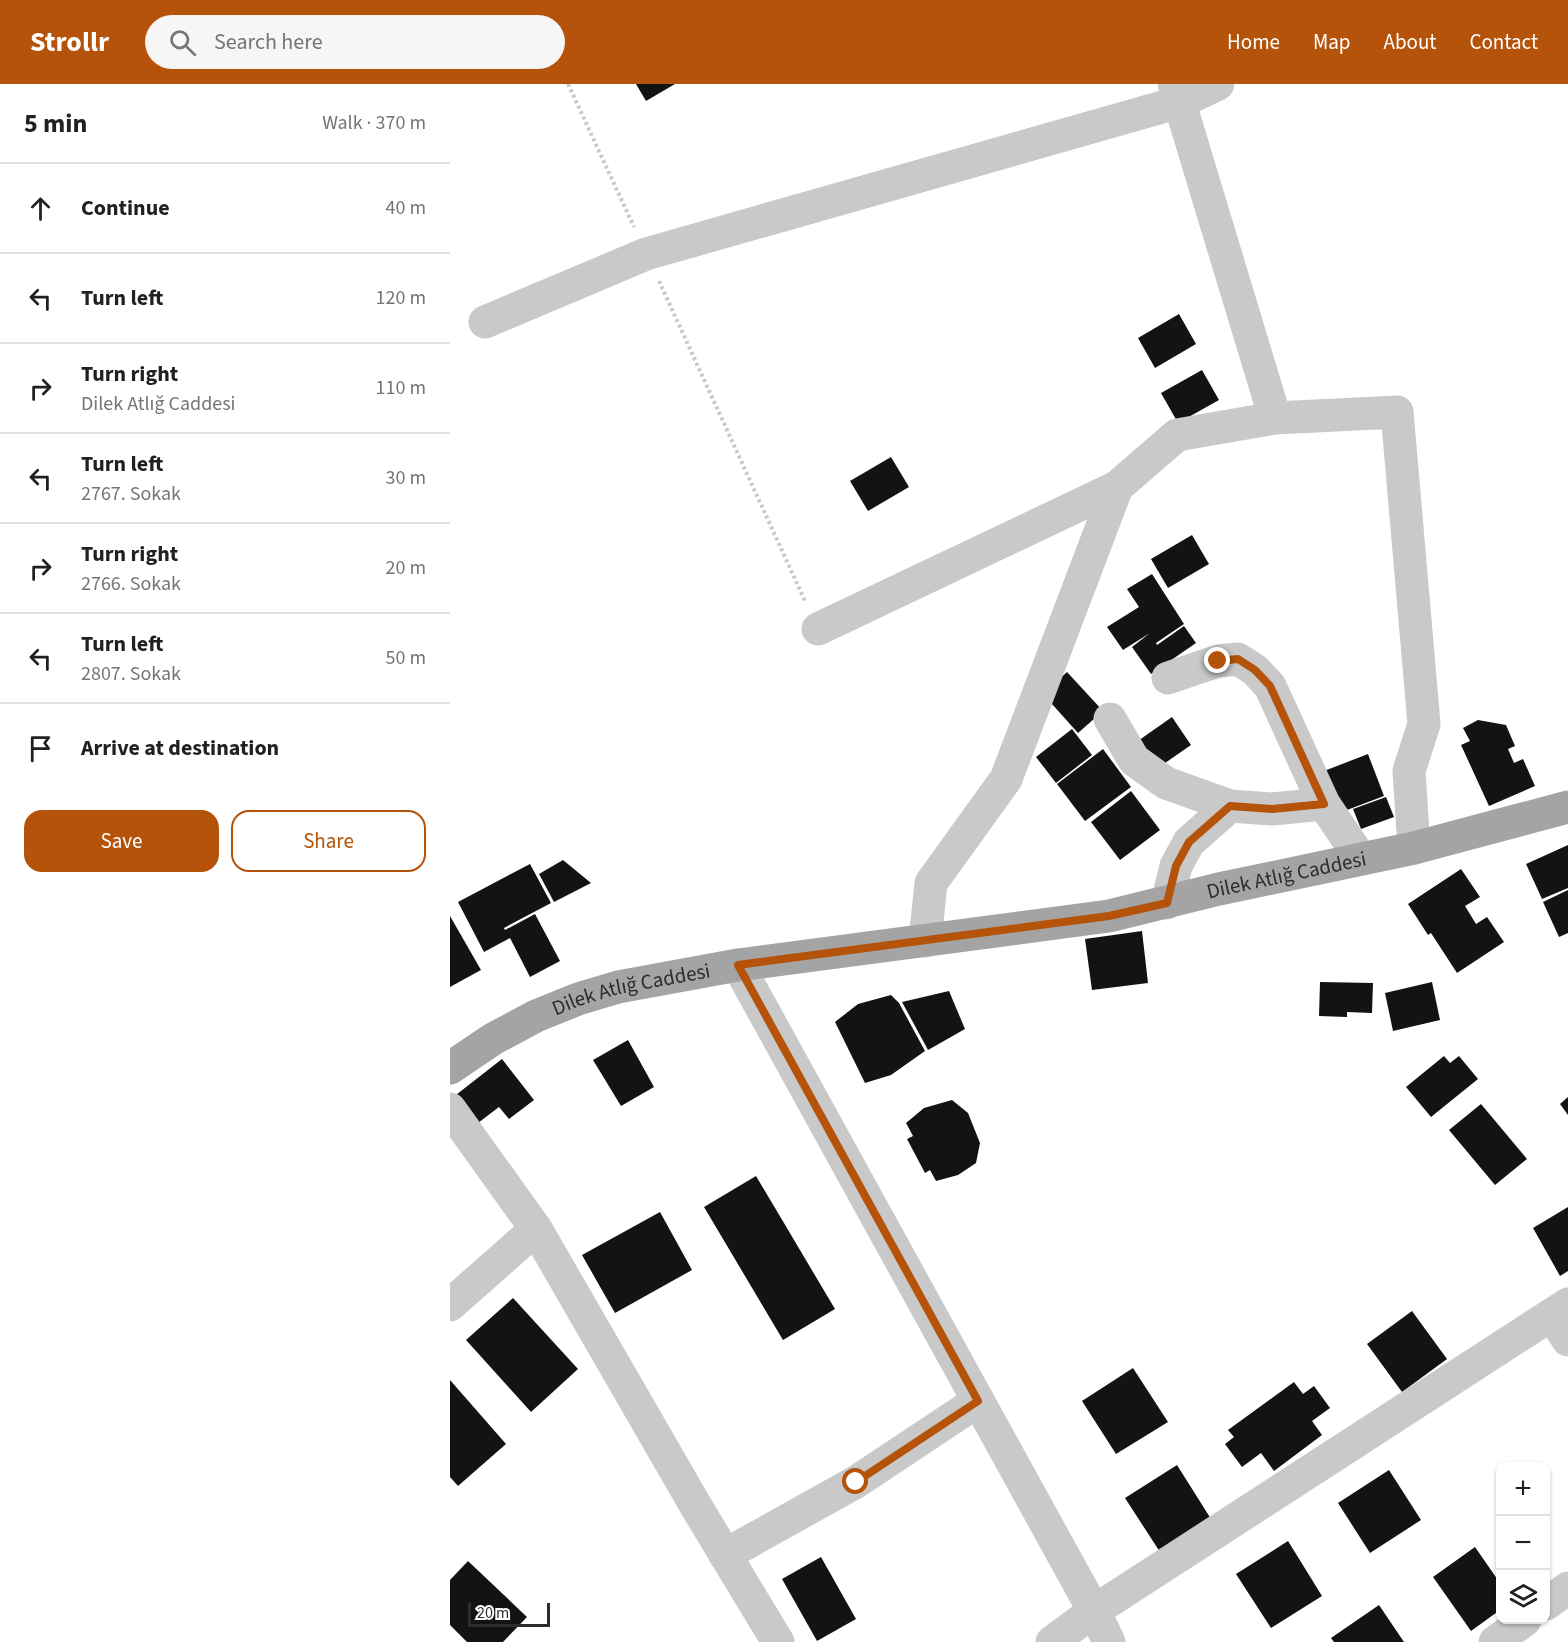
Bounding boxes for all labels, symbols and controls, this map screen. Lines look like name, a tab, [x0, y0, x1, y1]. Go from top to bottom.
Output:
search box	[145, 15, 565, 69]
text: Strollr	[30, 22, 109, 62]
icon: search	[166, 26, 199, 59]
text: Search here	[214, 26, 323, 58]
text: Home	[1227, 27, 1280, 57]
text: Map	[1313, 27, 1351, 57]
text: About	[1384, 27, 1436, 57]
text: Contact	[1469, 27, 1538, 57]
text: 5 min	[24, 105, 87, 142]
text: Walk · 370 m	[322, 109, 426, 137]
icon: ahead	[24, 192, 57, 225]
text: Continue	[81, 192, 170, 224]
text: 40 m	[386, 194, 426, 222]
icon: left	[24, 282, 57, 315]
text: Turn left	[81, 282, 163, 314]
text: 120 m	[376, 284, 426, 312]
text: Turn right	[81, 358, 178, 390]
icon: right	[24, 372, 57, 405]
text: 110 m	[376, 374, 426, 402]
text: Dilek Atlığ Caddesi	[81, 390, 236, 418]
text: Turn left	[81, 448, 163, 480]
icon: left	[24, 462, 57, 495]
text: 30 m	[386, 464, 426, 492]
text: 2767. Sokak	[81, 480, 181, 508]
text: Turn right	[81, 538, 178, 570]
icon: right	[24, 552, 57, 585]
text: 20 m	[386, 554, 426, 582]
text: 2766. Sokak	[81, 570, 181, 598]
text: Turn left	[81, 628, 163, 660]
icon: left	[24, 642, 57, 675]
text: 50 m	[386, 644, 426, 672]
route end	[1204, 647, 1230, 673]
text: 2807. Sokak	[81, 660, 181, 688]
icon: arrive	[24, 732, 57, 765]
text: Arrive at destination	[81, 732, 279, 764]
button: Save	[24, 810, 219, 872]
button: Share	[231, 810, 426, 872]
street label: Dilek Atlığ Caddesi	[1203, 843, 1369, 907]
street label: Dilek Atlığ Caddesi	[547, 955, 713, 1023]
map controls	[1496, 1462, 1550, 1624]
button: +	[1496, 1462, 1550, 1516]
route start	[842, 1468, 868, 1494]
button: −	[1496, 1516, 1550, 1570]
button: layers	[1496, 1570, 1550, 1624]
scale bar	[468, 1600, 550, 1628]
text: 20 m	[477, 1602, 509, 1624]

